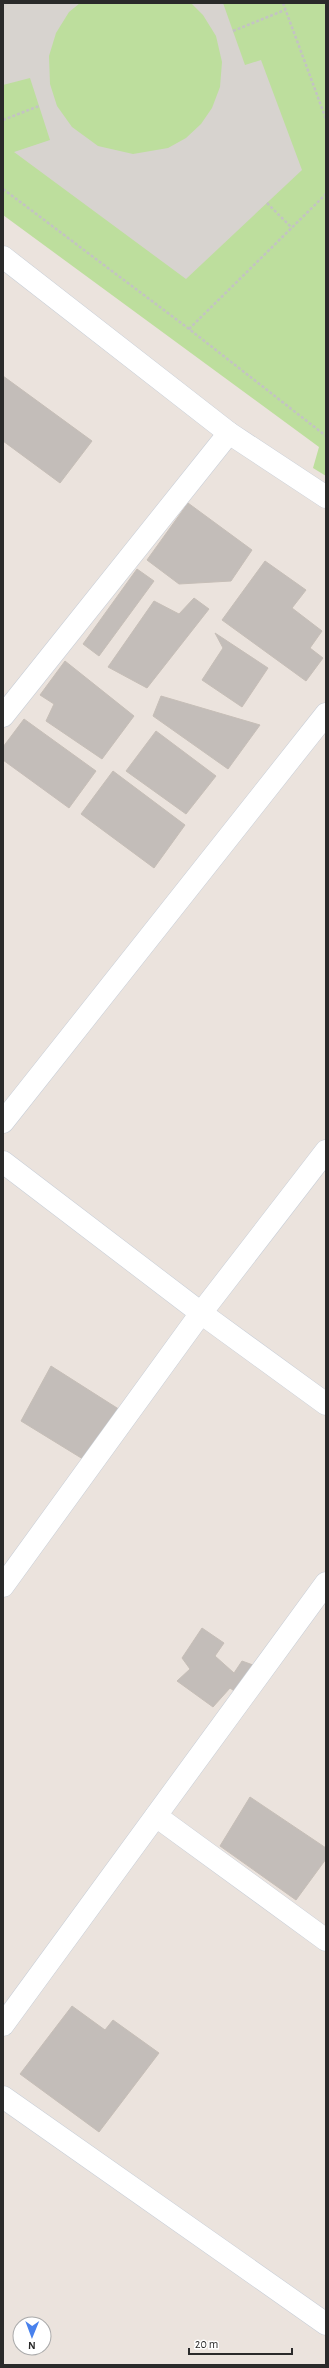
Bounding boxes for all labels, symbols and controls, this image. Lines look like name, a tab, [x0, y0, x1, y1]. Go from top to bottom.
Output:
north arrow	[12, 2316, 52, 2356]
scale bar	[189, 2330, 292, 2356]
text: 20 m	[195, 2338, 218, 2350]
text: N	[28, 2340, 36, 2351]

